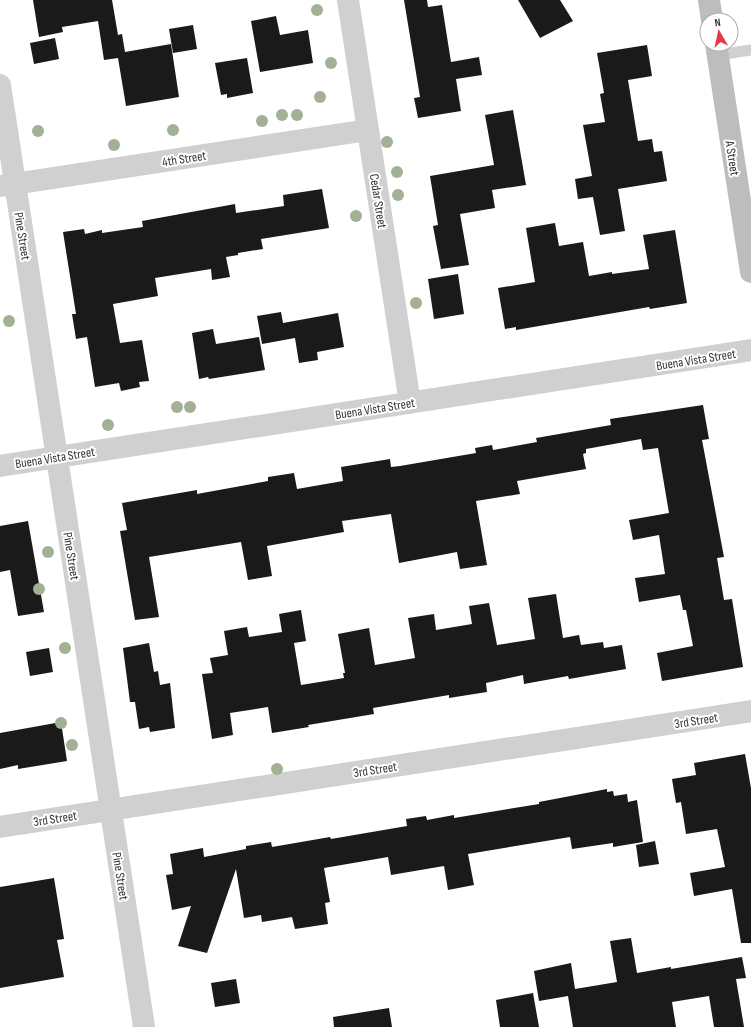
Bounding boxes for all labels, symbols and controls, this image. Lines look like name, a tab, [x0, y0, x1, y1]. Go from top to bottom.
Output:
north arrow	[699, 12, 739, 52]
text: N	[714, 16, 722, 29]
street label: A Street	[721, 139, 743, 177]
street label: 4th Street	[161, 148, 207, 170]
street label: Cedar Street	[366, 173, 390, 230]
street label: Pine Street	[10, 211, 34, 261]
street label: Buena Vista Street	[655, 346, 737, 374]
street label: Buena Vista Street	[334, 395, 416, 423]
street label: Buena Vista Street	[14, 444, 96, 472]
street label: Pine Street	[59, 531, 83, 581]
street label: 3rd Street	[673, 710, 719, 732]
street label: 3rd Street	[352, 759, 398, 781]
street label: 3rd Street	[32, 808, 78, 830]
street label: Pine Street	[108, 851, 132, 901]

